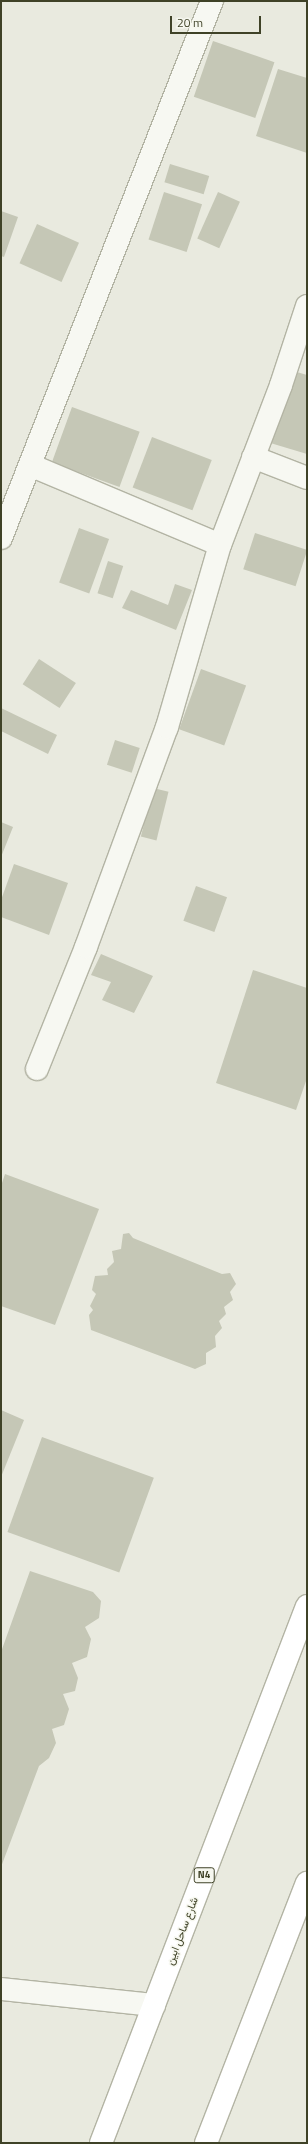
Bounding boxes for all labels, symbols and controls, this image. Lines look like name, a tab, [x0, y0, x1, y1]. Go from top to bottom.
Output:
scale bar	[172, 8, 263, 34]
text: 20 m	[177, 13, 203, 32]
road number: N4	[193, 1867, 215, 1883]
street label: شارع ساحل ابين	[163, 1895, 201, 1967]

